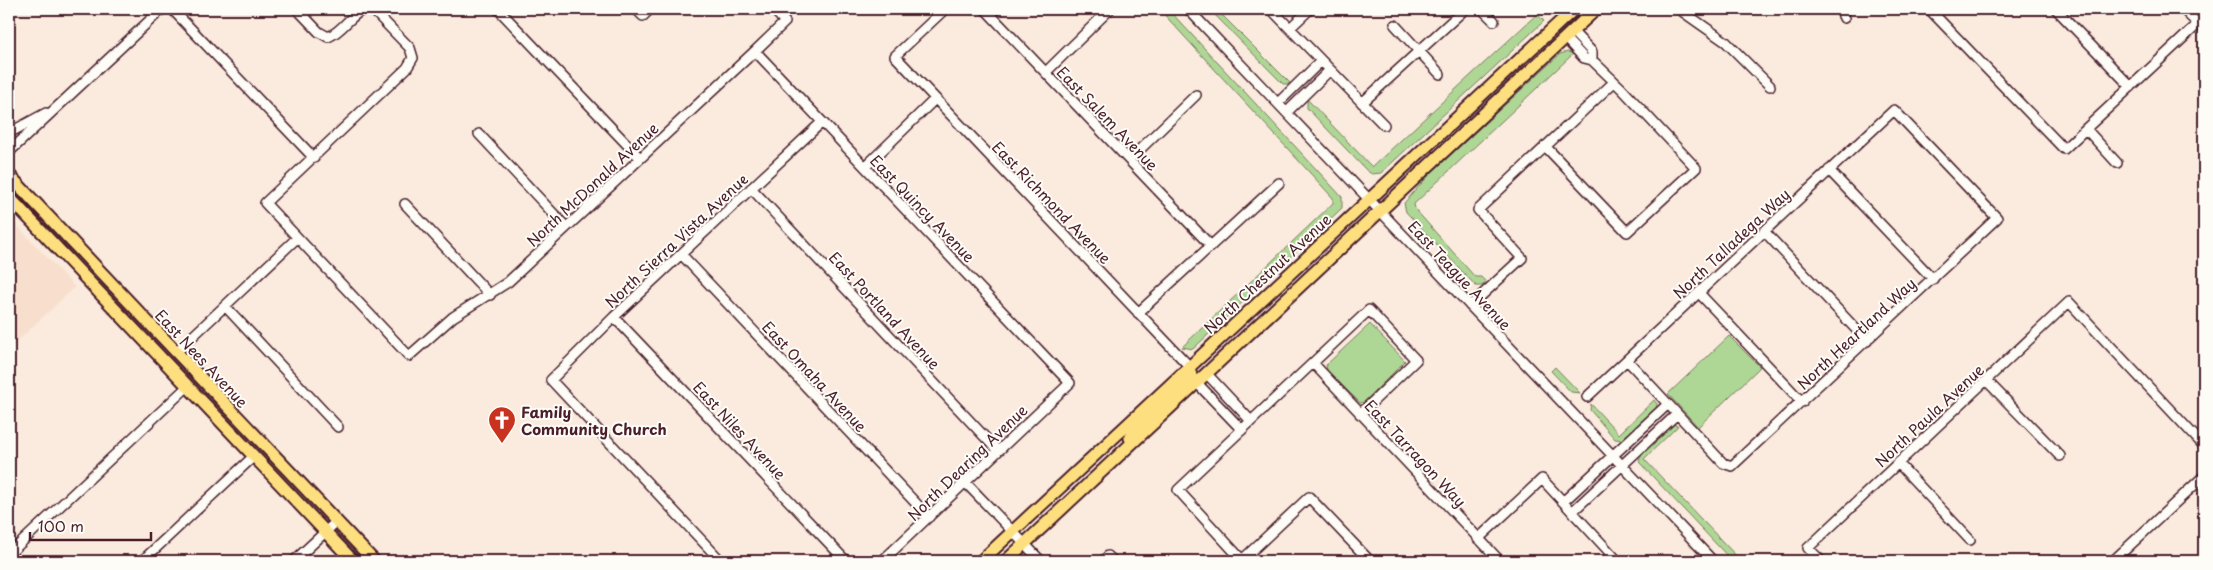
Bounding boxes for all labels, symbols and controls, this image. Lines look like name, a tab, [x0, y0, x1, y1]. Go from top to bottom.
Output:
street label: East Salem Avenue	[1052, 60, 1164, 176]
street label: North McDonald Avenue	[521, 117, 663, 251]
street label: East Richmond Avenue	[987, 135, 1117, 269]
street label: East Quincy Avenue	[865, 149, 981, 267]
street label: North Sierra Vista Avenue	[599, 167, 753, 313]
street label: North Talladega Way	[1667, 182, 1795, 304]
street label: North Chestnut Avenue	[1198, 208, 1336, 338]
street label: East Teague Avenue	[1403, 215, 1517, 335]
street label: East Portland Avenue	[824, 246, 946, 374]
street label: North Heartland Way	[1791, 272, 1921, 394]
street label: East Nees Avenue	[150, 304, 254, 412]
street label: East Omaha Avenue	[757, 315, 873, 437]
street label: North Paula Avenue	[1869, 358, 1989, 472]
street label: East Niles Avenue	[688, 376, 792, 484]
street label: East Tarragon Way	[1360, 394, 1472, 512]
street label: North Dearing Avenue	[902, 399, 1032, 525]
place label: Family Community Church	[521, 400, 667, 440]
church icon: Family Community Church	[487, 405, 517, 444]
scale bar	[30, 510, 151, 542]
text: 100 m	[38, 514, 84, 537]

